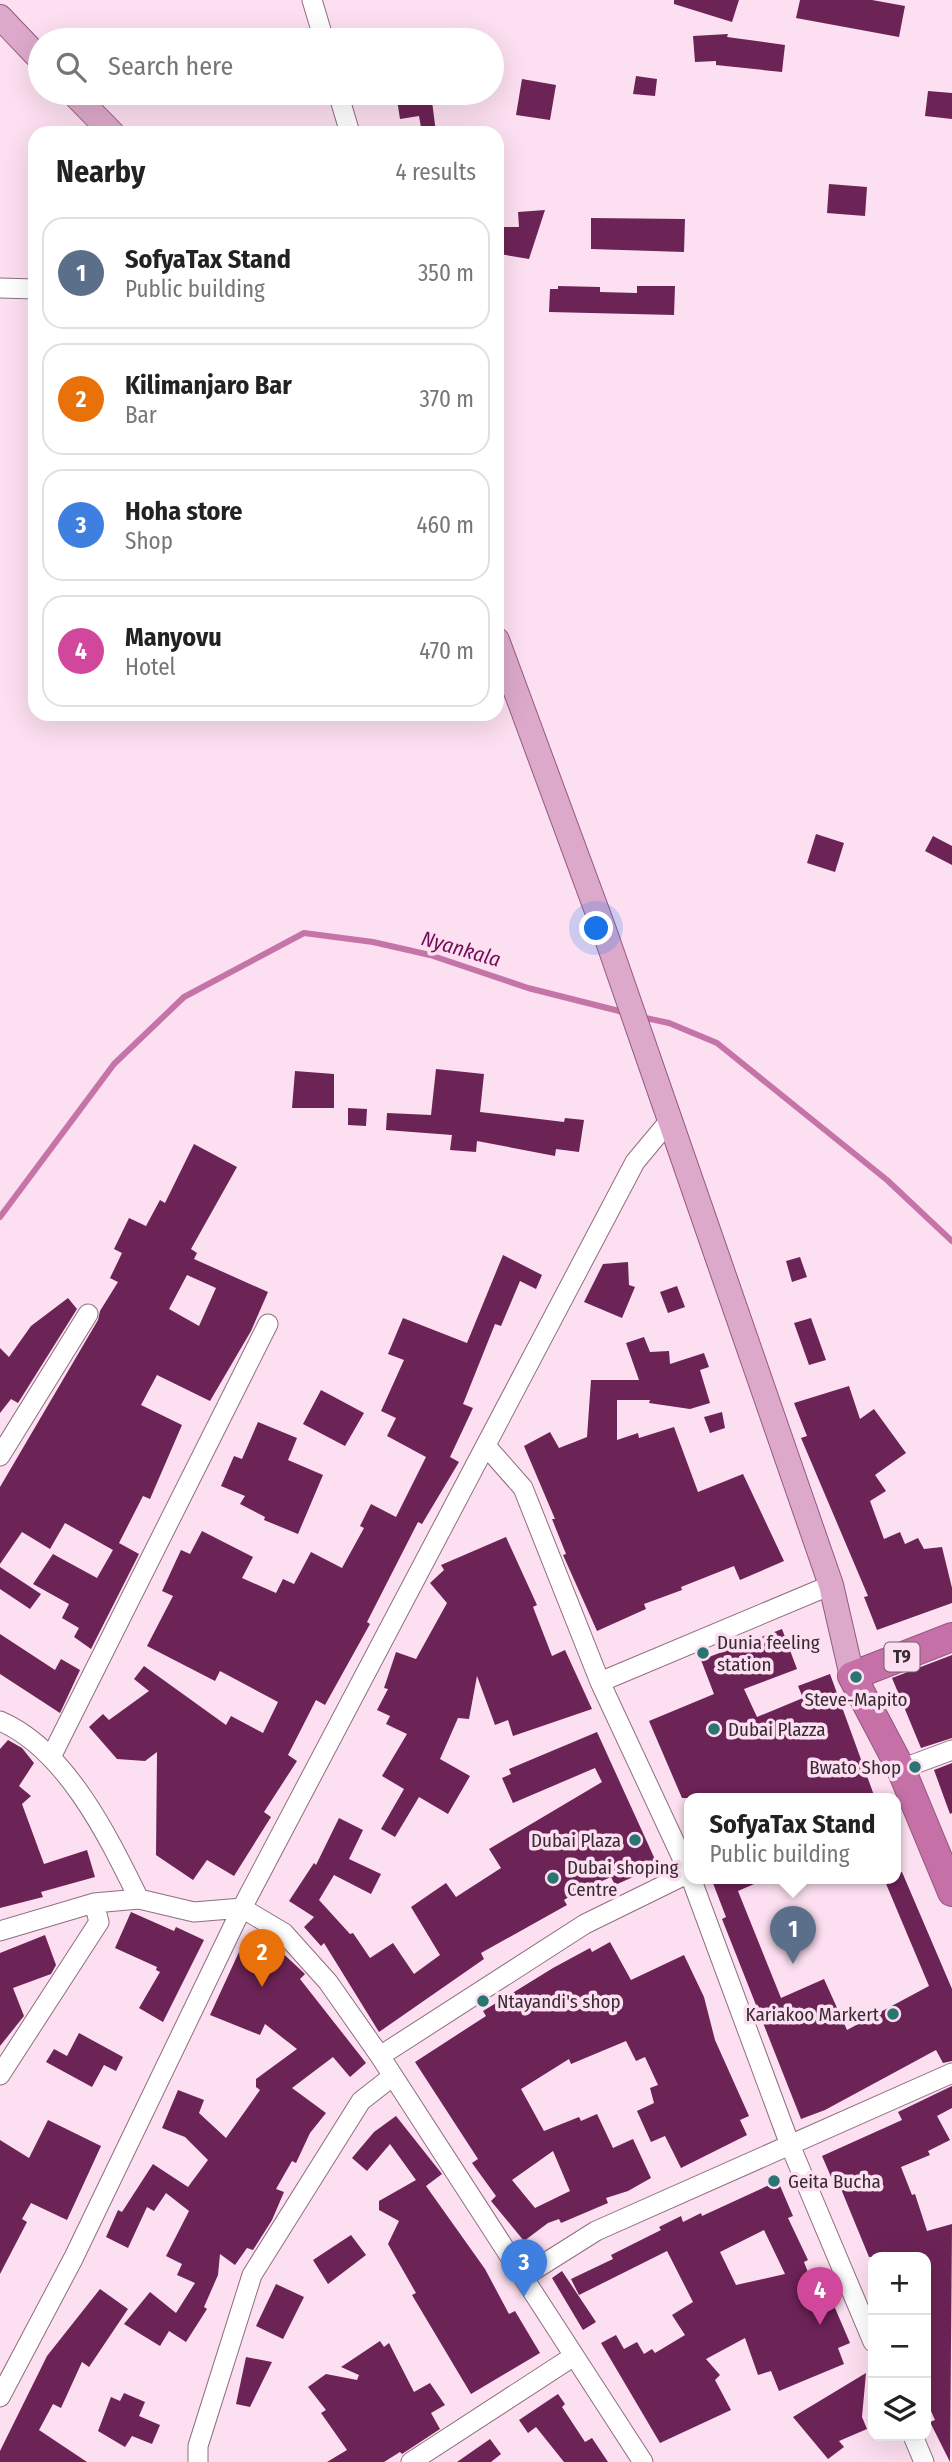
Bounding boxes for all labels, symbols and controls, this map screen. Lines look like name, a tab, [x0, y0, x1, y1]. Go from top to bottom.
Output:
search box	[28, 28, 504, 105]
icon: search	[52, 48, 90, 86]
text: Search here	[108, 51, 233, 82]
text: Nearby	[56, 154, 145, 190]
text: 4 results	[395, 158, 476, 186]
text: SofyaTax Stand	[125, 244, 291, 275]
text: 1	[76, 259, 86, 287]
text: 350 m	[418, 259, 474, 287]
text: Public building	[125, 275, 265, 303]
text: Kilimanjaro Bar	[125, 370, 292, 401]
text: 2	[76, 385, 86, 413]
text: 370 m	[420, 385, 474, 413]
text: Bar	[125, 401, 157, 429]
text: Hoha store	[125, 496, 242, 527]
text: 3	[76, 511, 86, 539]
text: 460 m	[416, 511, 474, 539]
text: Shop	[125, 527, 173, 555]
text: Manyovu	[125, 622, 222, 653]
text: 4	[75, 637, 87, 665]
text: 470 m	[419, 637, 474, 665]
text: Hotel	[125, 653, 176, 681]
your location	[579, 911, 613, 945]
water label: Nyankala	[418, 925, 504, 973]
place label: Dunia feeling station	[717, 1631, 820, 1676]
road number: T9	[884, 1642, 920, 1672]
marker: Dunia feeling station	[695, 1645, 711, 1661]
marker: Steve-Mapito	[848, 1669, 864, 1685]
place label: Steve-Mapito	[804, 1688, 908, 1711]
place label: Dubai Plazza	[728, 1718, 826, 1741]
marker: Dubai Plazza	[706, 1721, 722, 1737]
place label: Bwato Shop	[809, 1756, 901, 1779]
marker: Bwato Shop	[907, 1759, 923, 1775]
popup	[684, 1793, 901, 1884]
text: SofyaTax Stand	[710, 1809, 875, 1840]
place label: Dubai Plaza	[531, 1829, 621, 1852]
marker: Dubai Plaza	[627, 1832, 643, 1848]
text: Public building	[710, 1840, 850, 1868]
place label: Dubai shoping Centre	[567, 1856, 679, 1901]
marker: Dubai shoping Centre	[545, 1870, 561, 1886]
pin: 1	[770, 1906, 816, 1964]
pin: 2	[239, 1929, 285, 1987]
place label: Ntayandi's shop	[497, 1990, 621, 2013]
marker: Ntayandi's shop	[475, 1993, 491, 2009]
place label: Kariakoo Markert	[746, 2003, 880, 2026]
marker: Kariakoo Markert	[885, 2006, 901, 2022]
place label: Geita Bucha	[788, 2170, 881, 2193]
marker: Geita Bucha	[766, 2173, 782, 2189]
pin: 3	[501, 2239, 547, 2297]
map controls	[868, 2252, 931, 2441]
button: +	[868, 2252, 931, 2315]
pin: 4	[797, 2267, 843, 2325]
button: −	[868, 2315, 931, 2378]
button: layers	[868, 2378, 931, 2441]

